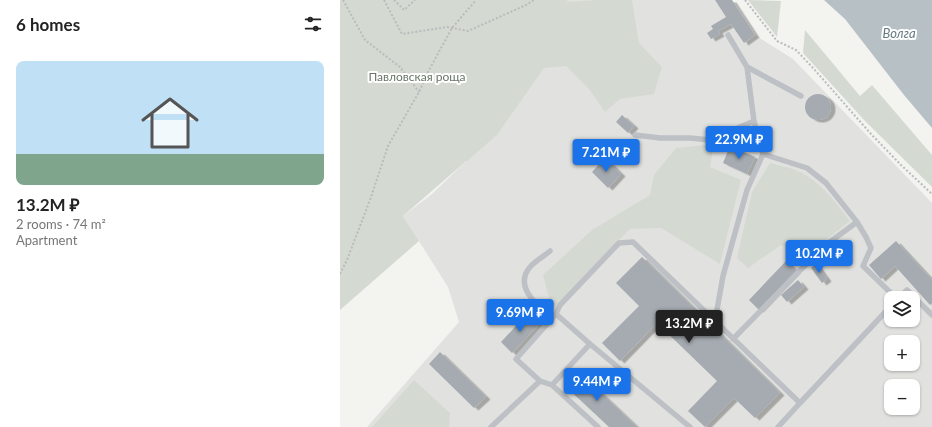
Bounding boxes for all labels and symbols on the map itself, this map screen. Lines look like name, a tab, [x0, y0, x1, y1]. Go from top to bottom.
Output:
water label: Волга	[882, 25, 916, 41]
park label: Павловская роща	[368, 69, 466, 84]
pin: 22.9M ₽	[702, 126, 776, 160]
pin: 7.21M ₽	[569, 139, 643, 173]
pin: 10.2M ₽	[782, 240, 856, 274]
pin: 9.69M ₽	[483, 299, 557, 333]
pin: 13.2M ₽	[652, 310, 726, 344]
pin: 9.44M ₽	[560, 368, 634, 402]

